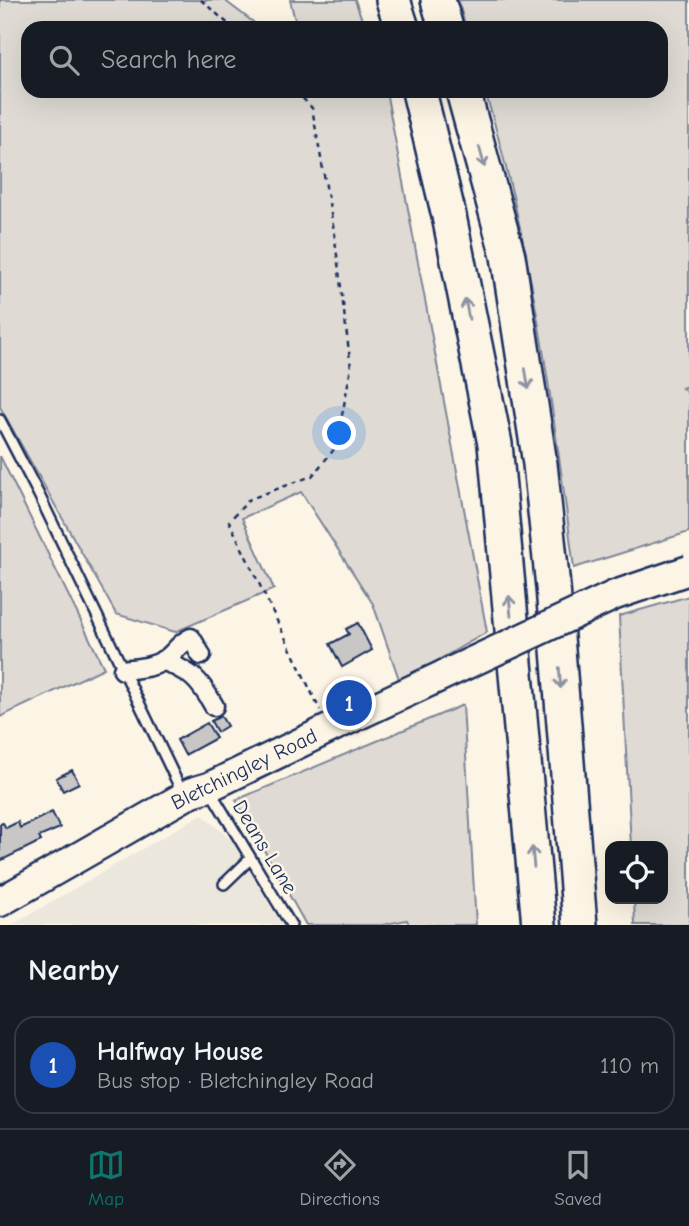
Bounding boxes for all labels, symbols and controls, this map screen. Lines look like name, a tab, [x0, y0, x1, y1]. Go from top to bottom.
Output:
search box	[21, 21, 668, 98]
icon: search	[45, 41, 83, 79]
text: Search here	[101, 45, 236, 75]
one-way arrow	[476, 146, 489, 168]
one-way arrow	[460, 298, 474, 321]
one-way arrow	[521, 367, 534, 390]
your location	[322, 416, 356, 450]
one-way arrow	[503, 595, 516, 618]
one-way arrow	[554, 667, 567, 689]
pin: 1	[326, 677, 372, 729]
street label: Bletchingley Road	[167, 723, 321, 815]
street label: Deans Lane	[228, 796, 302, 898]
map controls	[605, 841, 668, 904]
button: locate	[605, 841, 668, 904]
one-way arrow	[526, 846, 539, 869]
text: Nearby	[28, 953, 119, 988]
text: Halfway House	[97, 1037, 263, 1067]
text: 1	[48, 1052, 58, 1079]
text: 110 m	[600, 1052, 659, 1079]
text: Bus stop · Bletchingley Road	[97, 1067, 374, 1094]
tab: Map	[87, 1146, 125, 1210]
tab: Directions	[300, 1146, 380, 1210]
tab: Saved	[554, 1146, 602, 1210]

